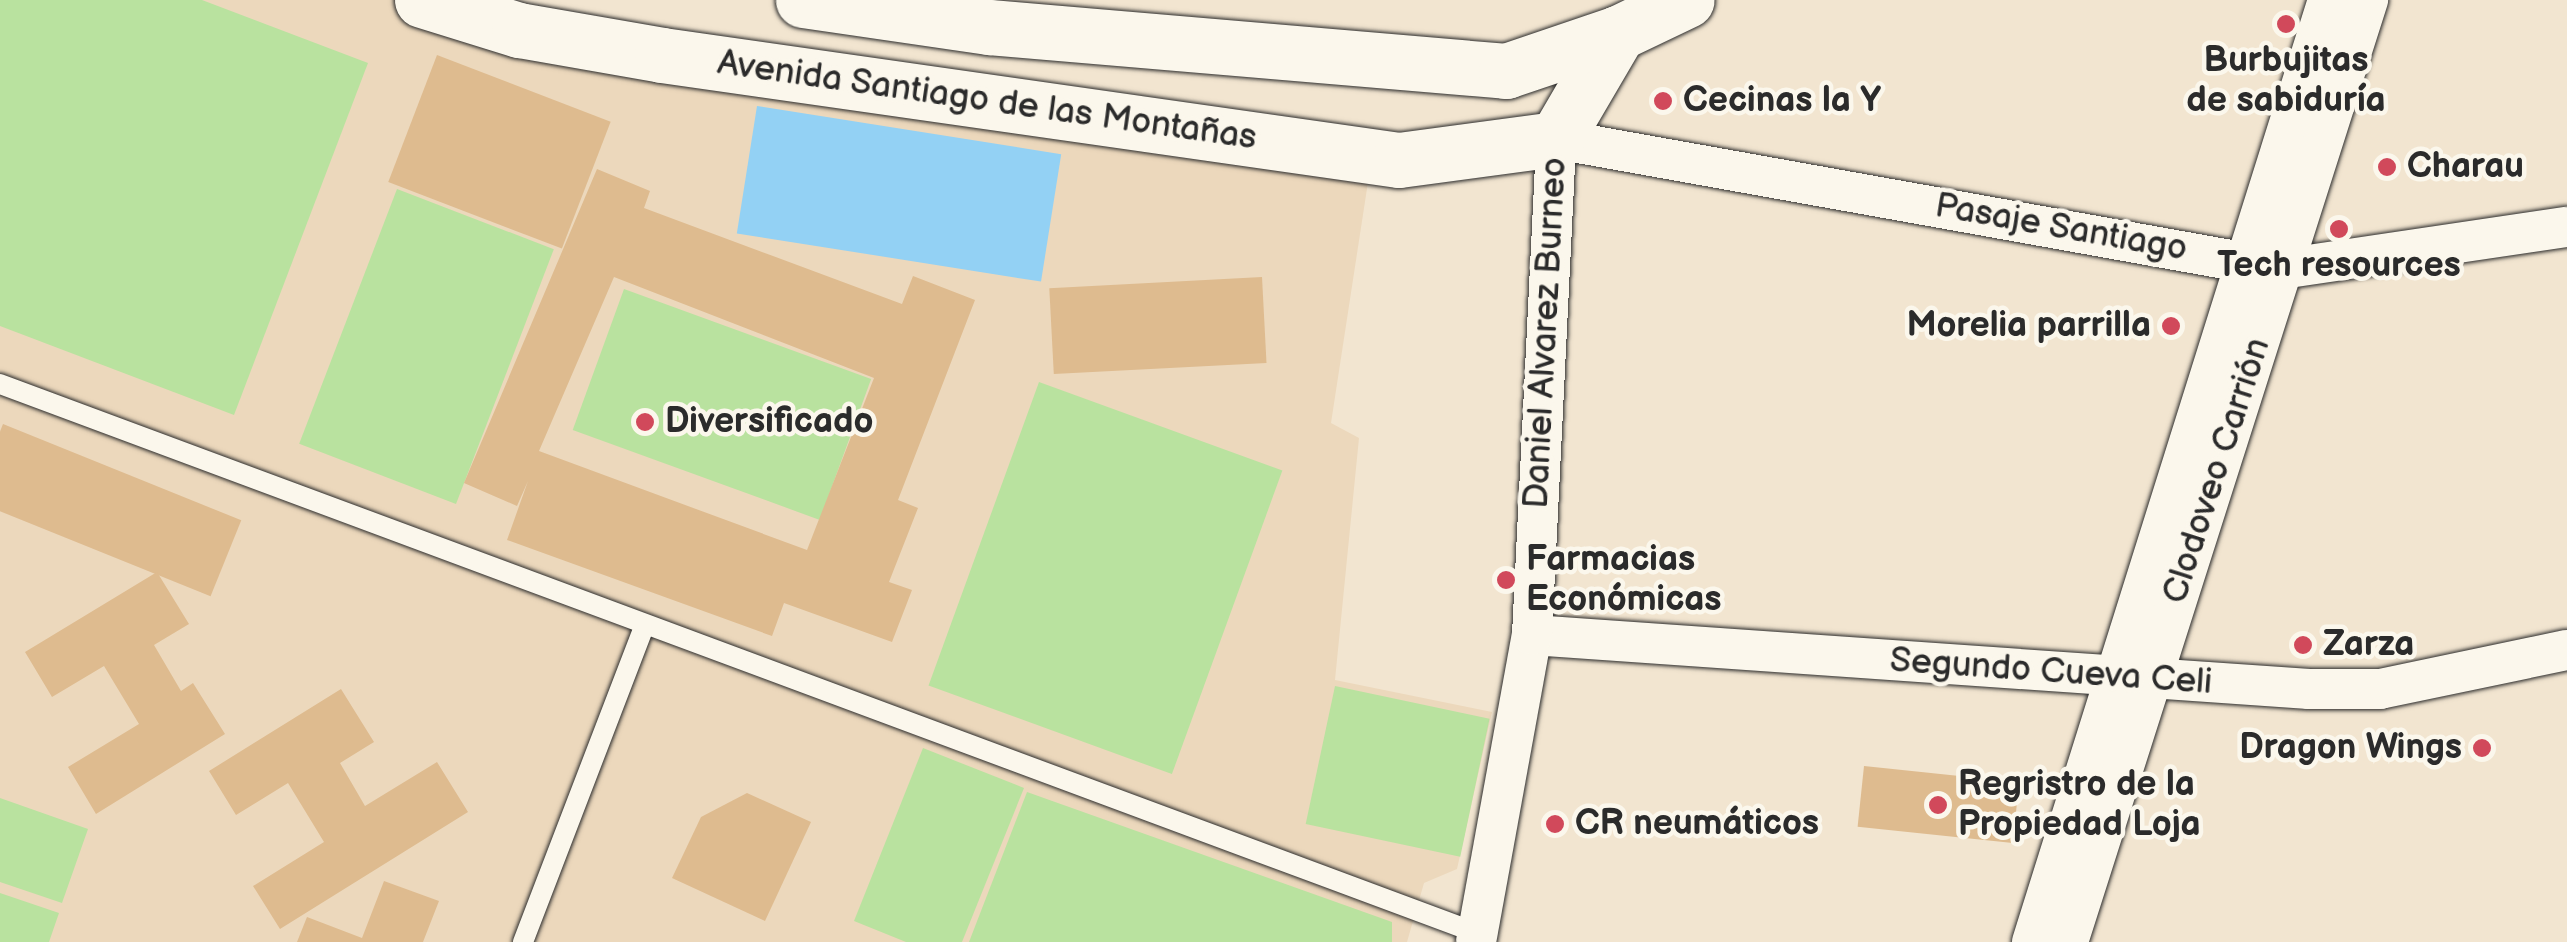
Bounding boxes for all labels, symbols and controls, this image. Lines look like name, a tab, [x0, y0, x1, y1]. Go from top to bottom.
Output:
marker: Burbujitas de sabiduría	[2275, 13, 2297, 35]
place label: Burbujitas de sabiduría	[2186, 40, 2386, 122]
street label: Avenida Santiago de las Montañas	[714, 42, 1260, 160]
place label: Cecinas la Y	[1683, 80, 1881, 122]
marker: Cecinas la Y	[1652, 90, 1674, 112]
place label: Charau	[2407, 146, 2524, 188]
street label: Daniel Alvarez Burneo	[1516, 156, 1576, 510]
marker: Charau	[2376, 156, 2398, 178]
street label: Pasaje Santiago	[1931, 185, 2191, 271]
marker: Tech resources	[2328, 218, 2350, 240]
place label: Tech resources	[2217, 245, 2461, 287]
place label: Morelia parrilla	[1906, 305, 2151, 347]
marker: Morelia parrilla	[2160, 315, 2182, 337]
street label: Clodoveo Carrión	[2154, 333, 2280, 609]
place label: Diversificado	[665, 401, 873, 443]
marker: Diversificado	[634, 411, 656, 433]
place label: Farmacias Económicas	[1526, 539, 1722, 621]
marker: Farmacias Económicas	[1495, 569, 1517, 591]
place label: Zarza	[2323, 624, 2414, 666]
marker: Zarza	[2292, 634, 2314, 656]
street label: Segundo Cueva Celi	[1888, 640, 2214, 704]
place label: Dragon Wings	[2239, 727, 2462, 769]
marker: Dragon Wings	[2471, 737, 2493, 759]
place label: Regristro de la Propiedad Loja	[1958, 764, 2201, 846]
marker: Regristro de la Propiedad Loja	[1927, 794, 1949, 816]
place label: CR neumáticos	[1575, 803, 1819, 845]
marker: CR neumáticos	[1544, 813, 1566, 835]

